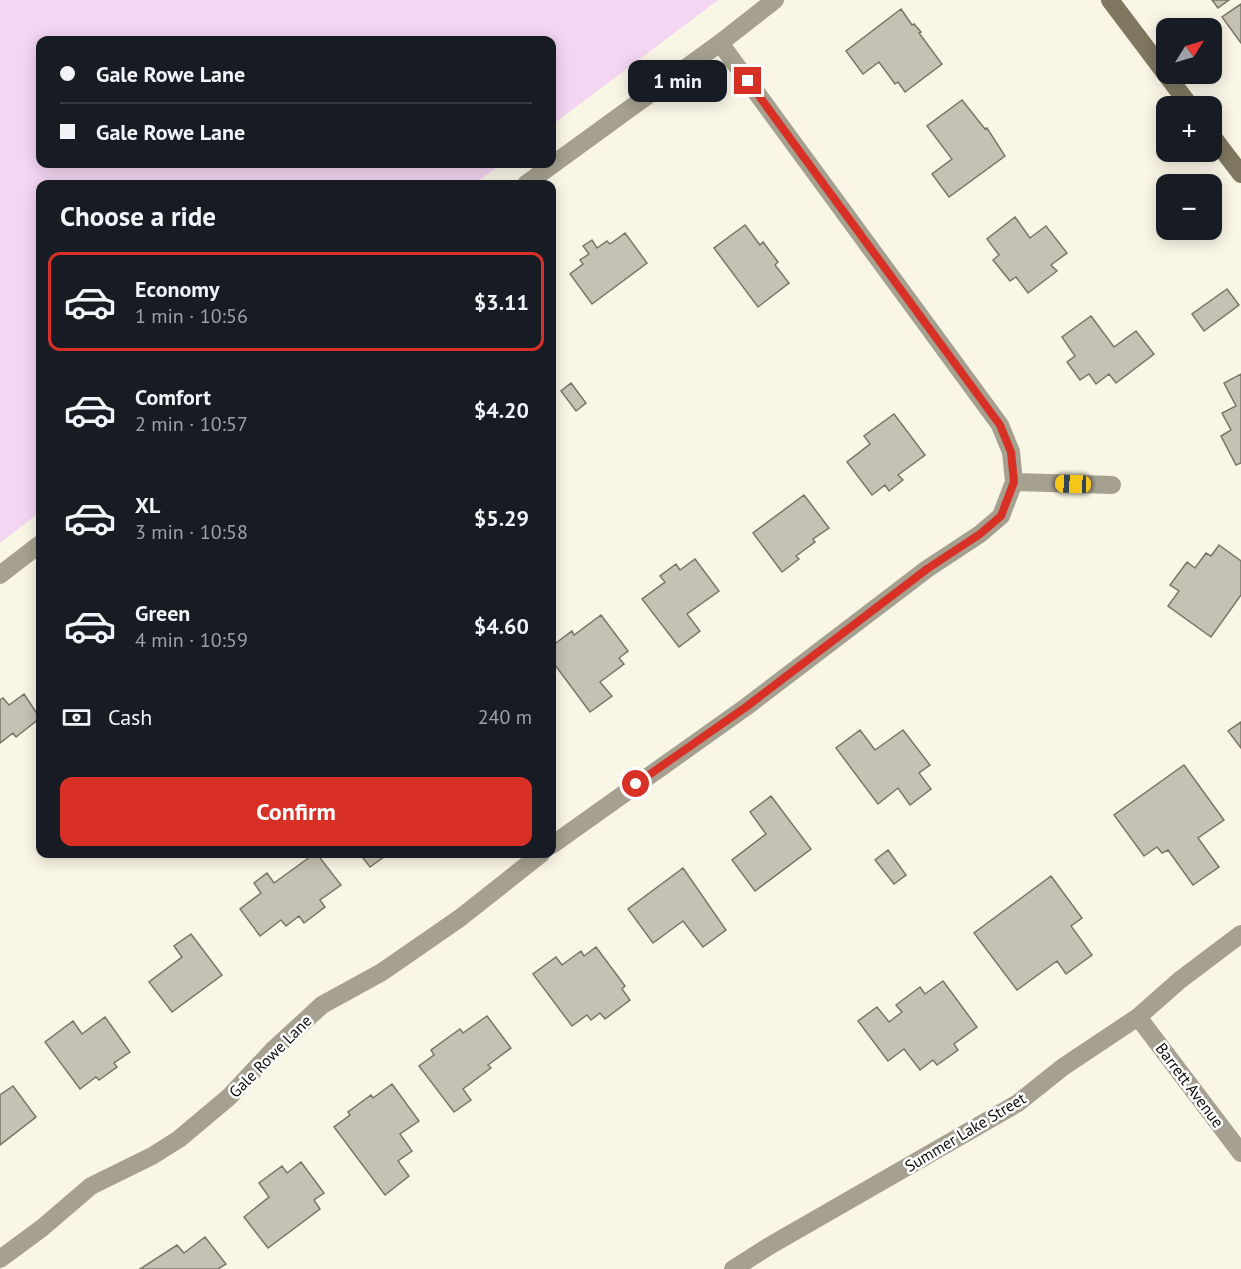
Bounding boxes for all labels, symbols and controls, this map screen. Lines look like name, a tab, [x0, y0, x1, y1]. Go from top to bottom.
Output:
north arrow	[1156, 18, 1222, 84]
map controls	[1156, 18, 1222, 240]
text: Gale Rowe Lane	[96, 60, 245, 88]
callout: 1 min	[628, 60, 727, 102]
route end	[734, 67, 761, 94]
text: 1 min	[653, 68, 702, 94]
button: +	[1156, 96, 1222, 162]
text: Gale Rowe Lane	[96, 118, 245, 146]
button: −	[1156, 174, 1222, 240]
text: Choose a ride	[60, 199, 216, 233]
icon: car	[63, 275, 117, 329]
text: Economy	[135, 275, 219, 303]
text: $3.11	[474, 288, 529, 316]
text: 1 min · 10:56	[135, 303, 248, 329]
icon: car	[63, 383, 117, 437]
text: Comfort	[135, 383, 211, 411]
text: $4.20	[474, 396, 529, 424]
text: 2 min · 10:57	[135, 411, 248, 437]
car	[1055, 474, 1091, 494]
icon: car	[63, 491, 117, 545]
text: XL	[135, 491, 160, 519]
text: $5.29	[474, 504, 529, 532]
text: 3 min · 10:58	[135, 519, 248, 545]
icon: car	[63, 599, 117, 653]
text: Green	[135, 599, 190, 627]
text: $4.60	[474, 612, 529, 640]
text: 4 min · 10:59	[135, 627, 248, 653]
icon: cash	[60, 701, 93, 734]
text: Cash	[108, 703, 152, 731]
text: 240 m	[478, 704, 532, 730]
route start	[622, 770, 649, 797]
button: Confirm	[60, 777, 532, 846]
street label: Gale Rowe Lane	[224, 1010, 316, 1102]
street label: Barrett Avenue	[1152, 1039, 1228, 1131]
street label: Summer Lake Street	[901, 1088, 1030, 1176]

